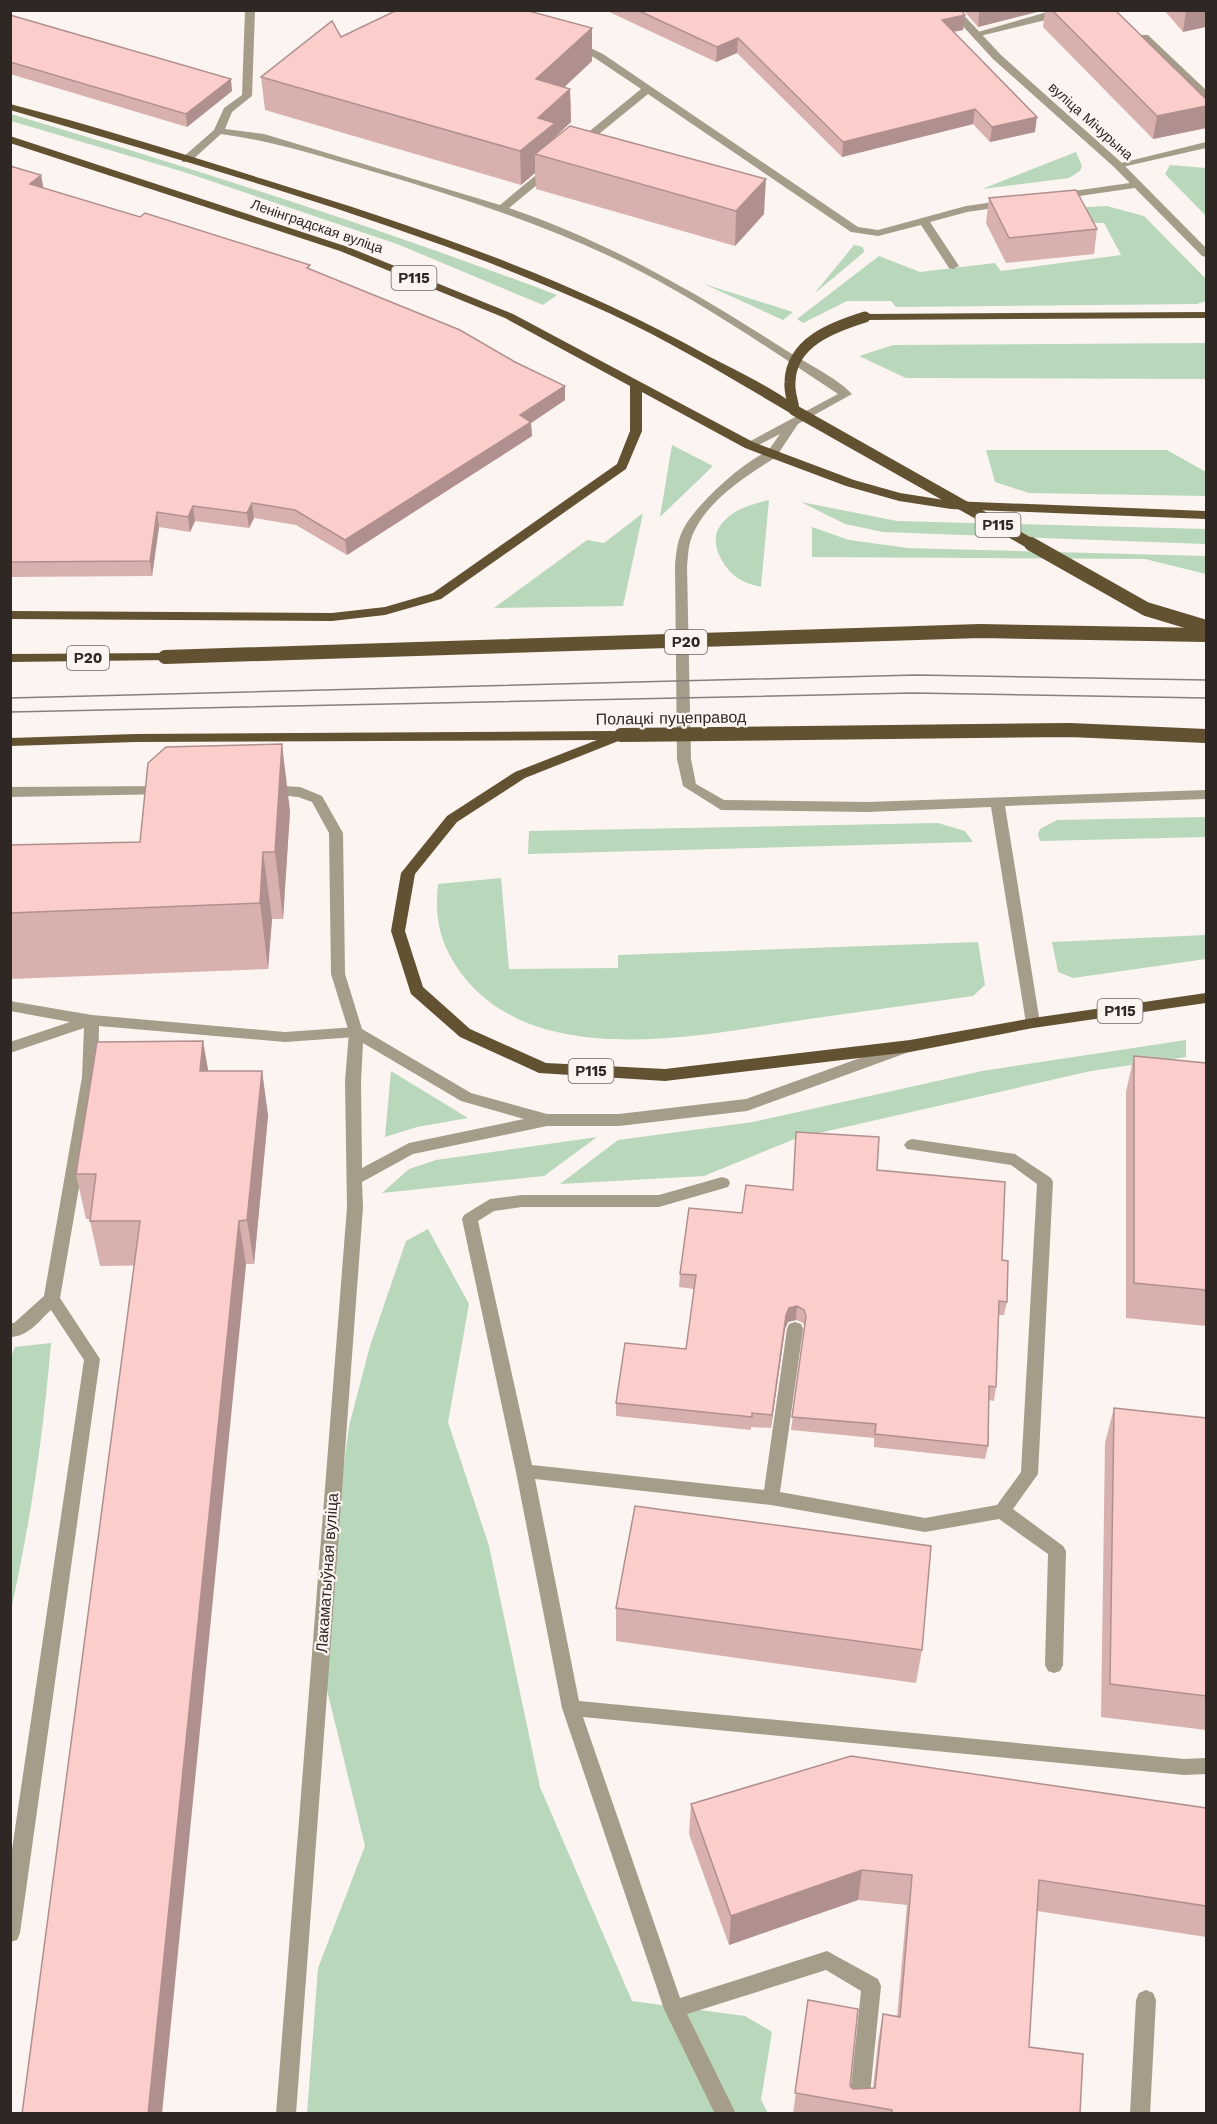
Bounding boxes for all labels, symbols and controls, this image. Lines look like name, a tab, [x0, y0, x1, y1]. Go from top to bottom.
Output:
street label: вуліца Мічурына	[1046, 79, 1137, 163]
street label: Ленінградская вуліца	[249, 196, 385, 256]
road number: Р115	[392, 266, 436, 290]
road number: Р115	[976, 513, 1020, 537]
road number: Р20	[665, 630, 707, 654]
road number: Р20	[67, 646, 109, 670]
street label: Полацкі пуцеправод	[596, 707, 747, 729]
road number: Р115	[1098, 999, 1142, 1023]
road number: Р115	[568, 1059, 614, 1083]
street label: Лакаматыўная вуліца	[312, 1492, 342, 1654]

